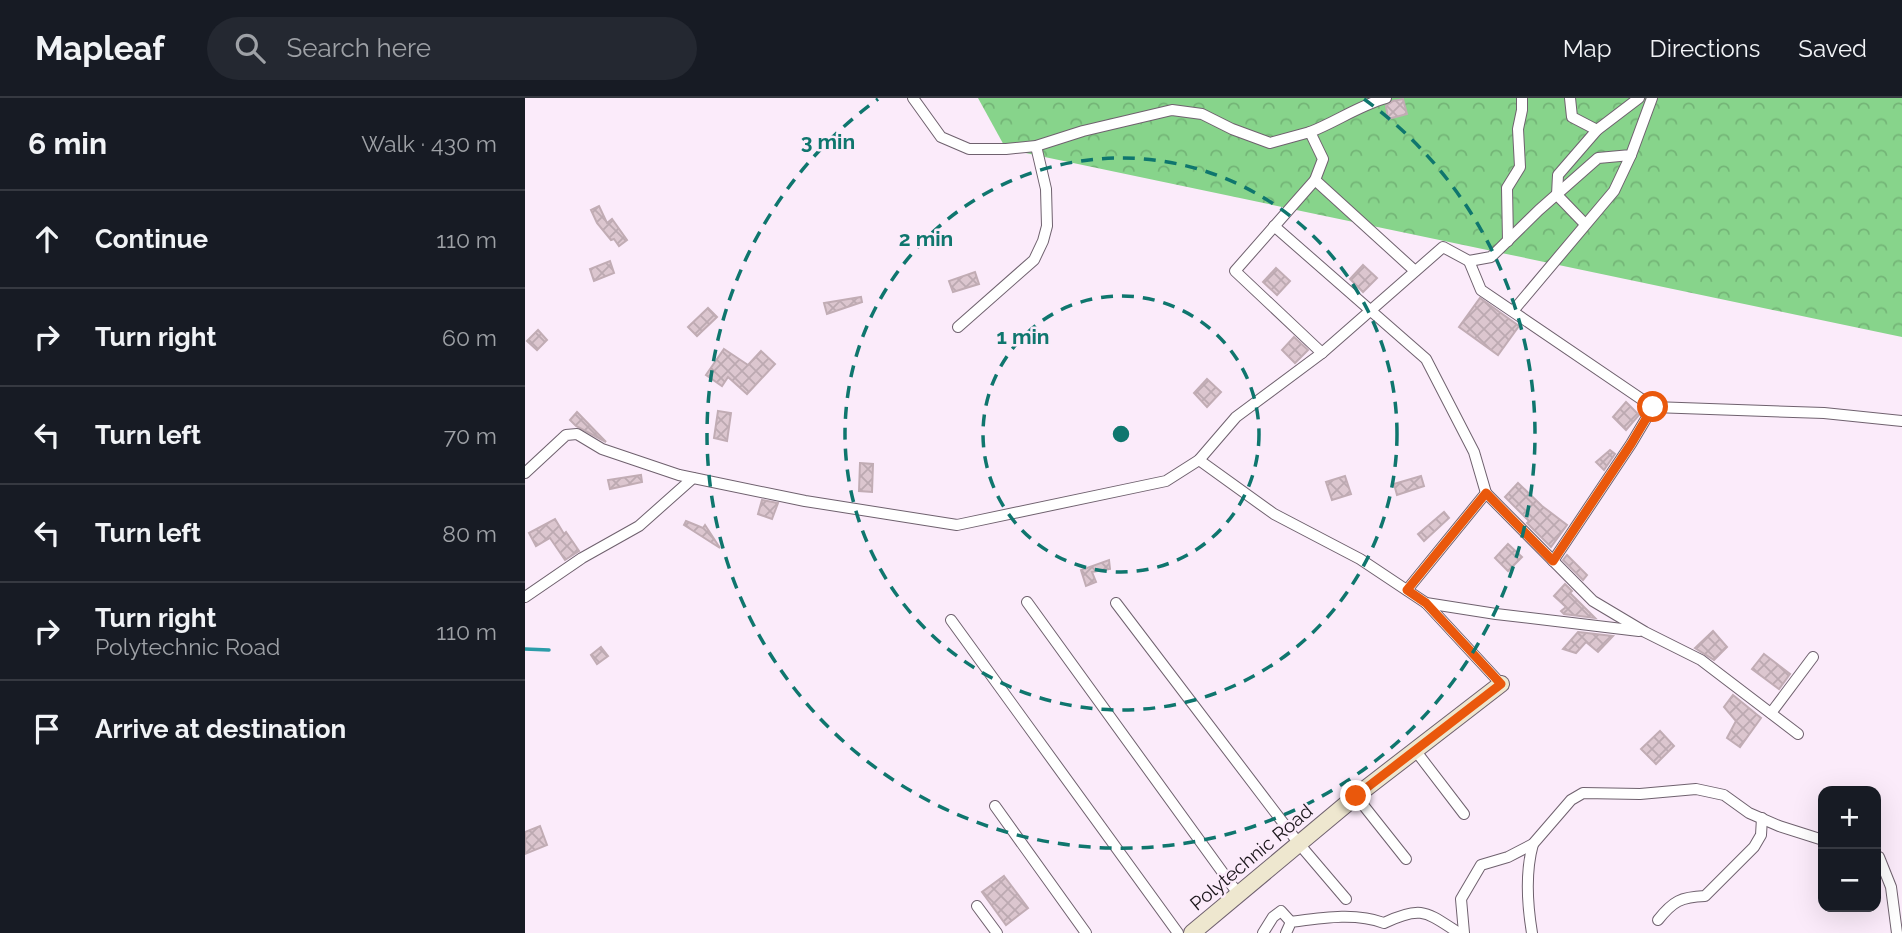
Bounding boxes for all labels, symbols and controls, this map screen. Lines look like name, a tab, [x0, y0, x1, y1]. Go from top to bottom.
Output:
search box	[207, 17, 697, 80]
text: Mapleaf	[35, 29, 165, 68]
icon: search	[231, 29, 269, 67]
text: Search here	[287, 33, 431, 63]
text: Map	[1563, 34, 1612, 63]
text: Directions	[1650, 34, 1760, 63]
text: Saved	[1798, 34, 1867, 63]
text: 6 min	[28, 126, 107, 161]
text: 3 min	[801, 129, 855, 154]
text: Walk · 430 m	[361, 130, 497, 157]
icon: ahead	[28, 220, 66, 258]
text: Continue	[95, 224, 208, 254]
text: 110 m	[436, 226, 497, 253]
text: 2 min	[899, 226, 953, 251]
icon: right	[28, 318, 66, 356]
text: Turn right	[95, 322, 216, 352]
text: 60 m	[442, 324, 497, 351]
text: 1 min	[996, 324, 1050, 349]
route start	[1637, 391, 1668, 422]
icon: left	[28, 416, 66, 454]
text: Turn left	[95, 420, 201, 450]
text: 70 m	[444, 422, 497, 449]
centre of rings	[1109, 422, 1133, 446]
icon: left	[28, 514, 66, 552]
text: Turn left	[95, 518, 201, 548]
text: 80 m	[442, 520, 497, 547]
text: Turn right	[95, 603, 216, 633]
icon: right	[28, 612, 66, 650]
text: 110 m	[436, 618, 497, 645]
text: Polytechnic Road	[95, 633, 280, 660]
icon: arrive	[28, 710, 66, 748]
text: Arrive at destination	[95, 714, 346, 744]
route end	[1340, 780, 1371, 811]
map controls	[1818, 786, 1881, 912]
button: +	[1818, 786, 1881, 849]
street label: Polytechnic Road	[1185, 799, 1317, 915]
button: −	[1818, 849, 1881, 912]

